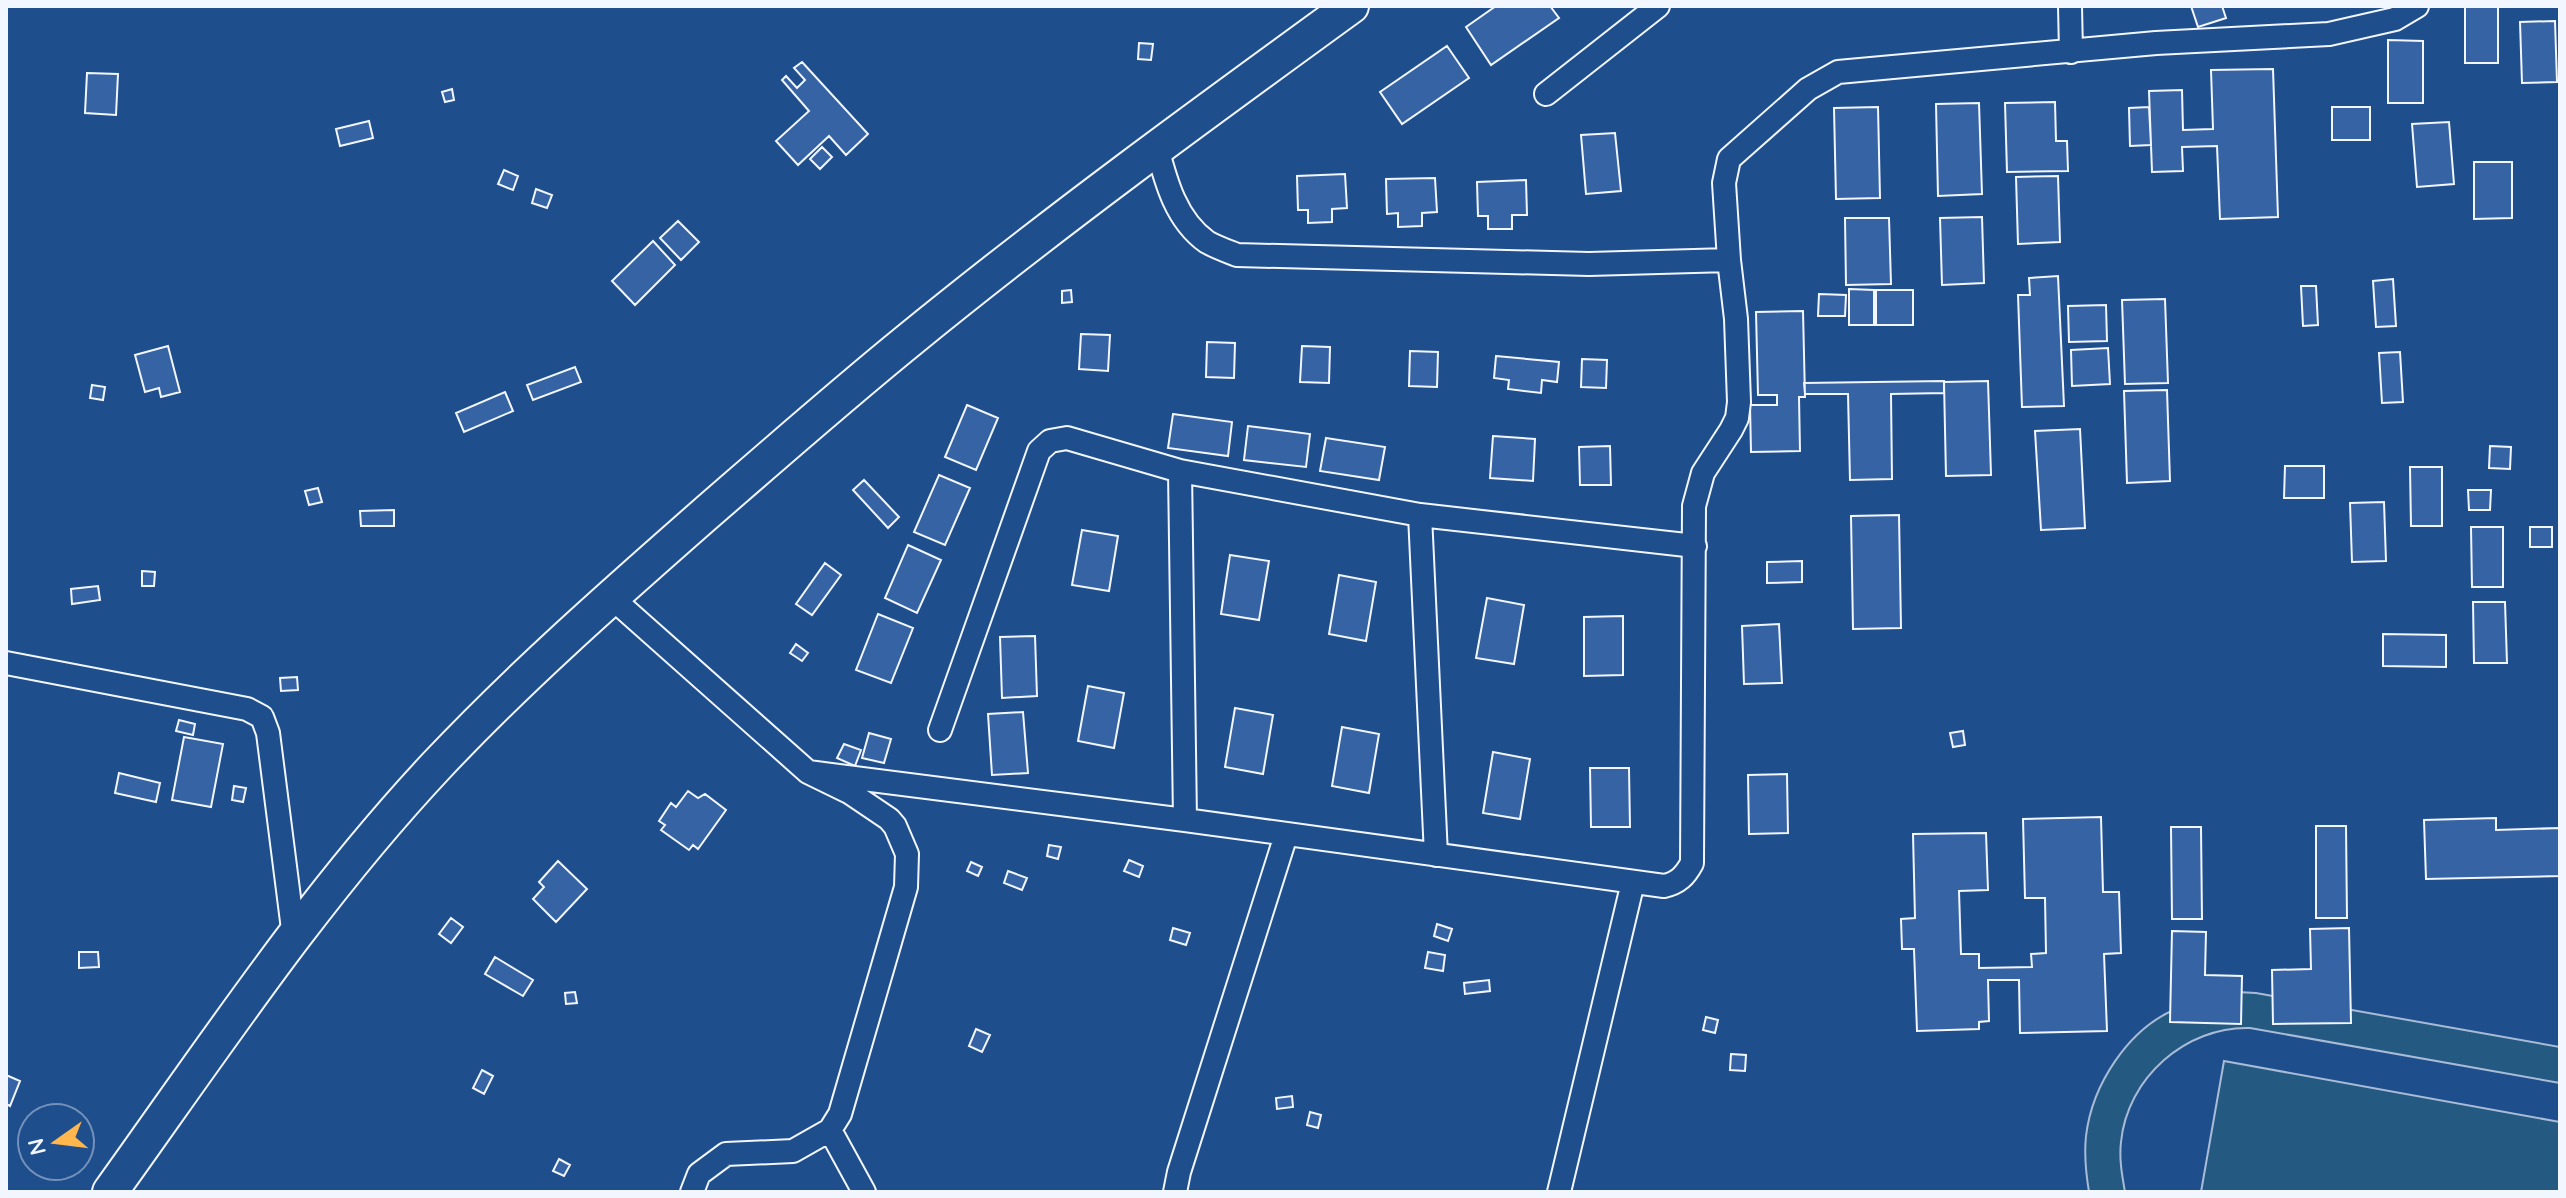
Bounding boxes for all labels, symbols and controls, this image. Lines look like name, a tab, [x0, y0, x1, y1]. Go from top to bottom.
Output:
north arrow	[16, 1102, 96, 1182]
text: N	[21, 1136, 52, 1158]

